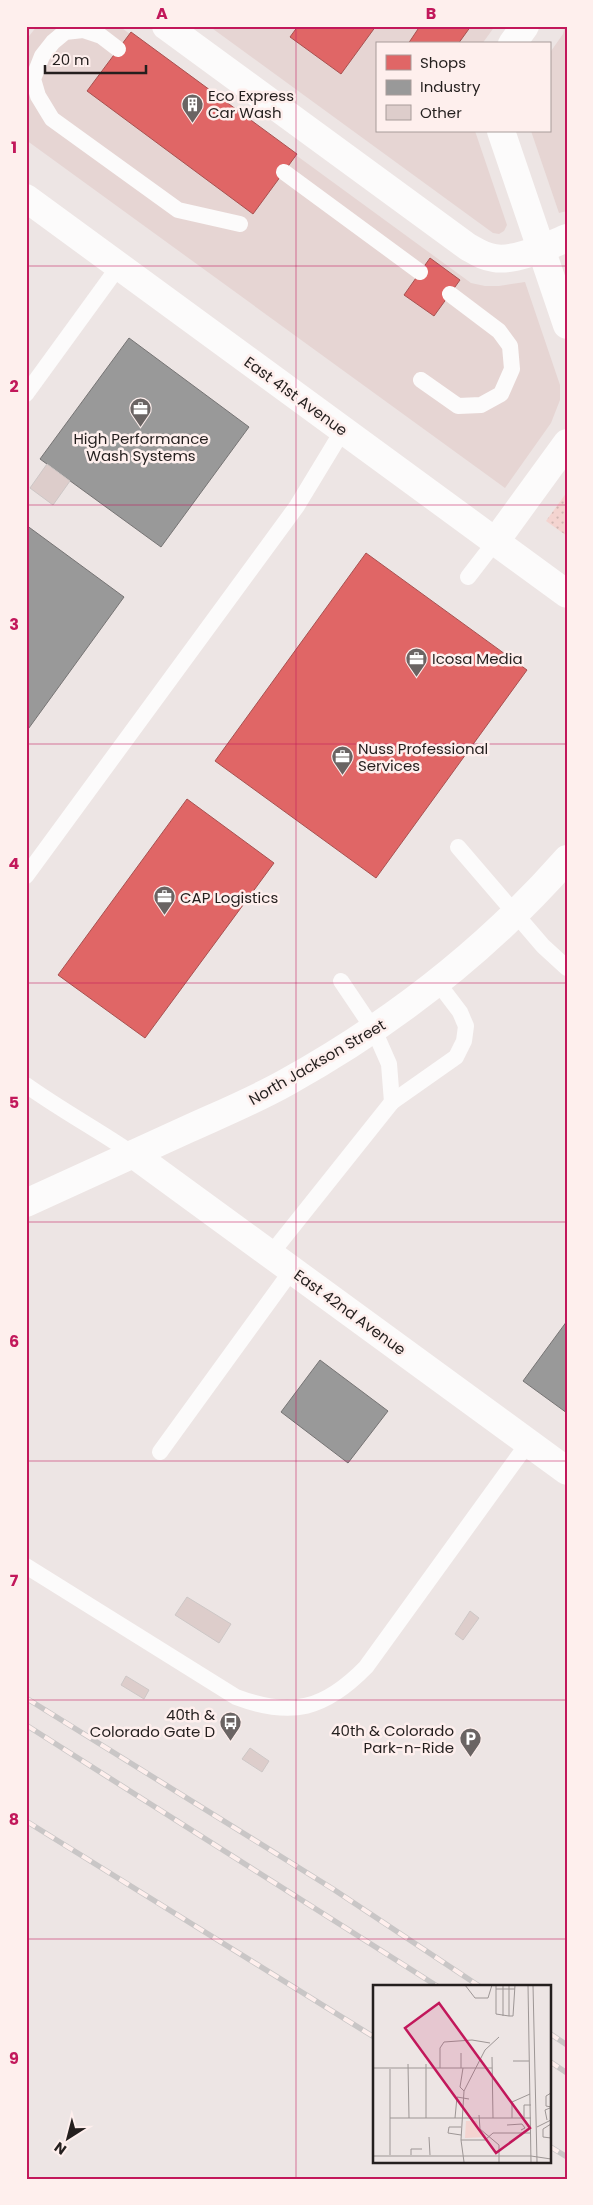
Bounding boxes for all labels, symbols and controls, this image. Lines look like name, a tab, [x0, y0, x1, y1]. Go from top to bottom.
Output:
text: A	[156, 2, 168, 25]
text: B	[426, 2, 436, 25]
scale bar	[45, 42, 146, 74]
legend	[376, 42, 550, 132]
text: 20 m	[52, 49, 90, 70]
text: Shops	[420, 52, 466, 73]
text: Industry	[420, 76, 481, 97]
place label: Eco Express Car Wash	[208, 85, 294, 123]
building icon: Eco Express Car Wash	[180, 92, 204, 123]
text: Other	[420, 102, 462, 123]
text: 1	[11, 136, 17, 159]
street label: East 41st Avenue	[240, 351, 352, 441]
text: 2	[9, 375, 19, 398]
office icon: High Performance Wash Systems	[129, 397, 153, 428]
place label: High Performance Wash Systems	[73, 428, 209, 466]
text: 3	[9, 613, 19, 636]
office icon: Icosa Media	[404, 646, 428, 677]
place label: Icosa Media	[432, 648, 523, 669]
place label: Nuss Professional Services	[358, 738, 488, 776]
office icon: Nuss Professional Services	[330, 745, 354, 776]
text: 4	[9, 852, 20, 875]
office icon: CAP Logistics	[152, 885, 176, 916]
place label: CAP Logistics	[180, 887, 278, 908]
street label: North Jackson Street	[245, 1014, 389, 1110]
text: 5	[9, 1091, 19, 1114]
street label: East 42nd Avenue	[290, 1264, 410, 1360]
text: 6	[9, 1330, 19, 1353]
text: 7	[10, 1569, 19, 1592]
place label: 40th & Colorado Gate D	[90, 1704, 215, 1742]
bus stop icon: 40th & Colorado Gate D	[219, 1711, 243, 1742]
place label: 40th & Colorado Park-n-Ride	[331, 1720, 454, 1758]
parking icon: 40th & Colorado Park-n-Ride	[458, 1727, 482, 1758]
text: 8	[9, 1808, 19, 1831]
inset map	[373, 1985, 550, 2162]
text: 9	[9, 2047, 19, 2070]
north arrow	[42, 2112, 92, 2162]
text: N	[50, 2137, 70, 2160]

